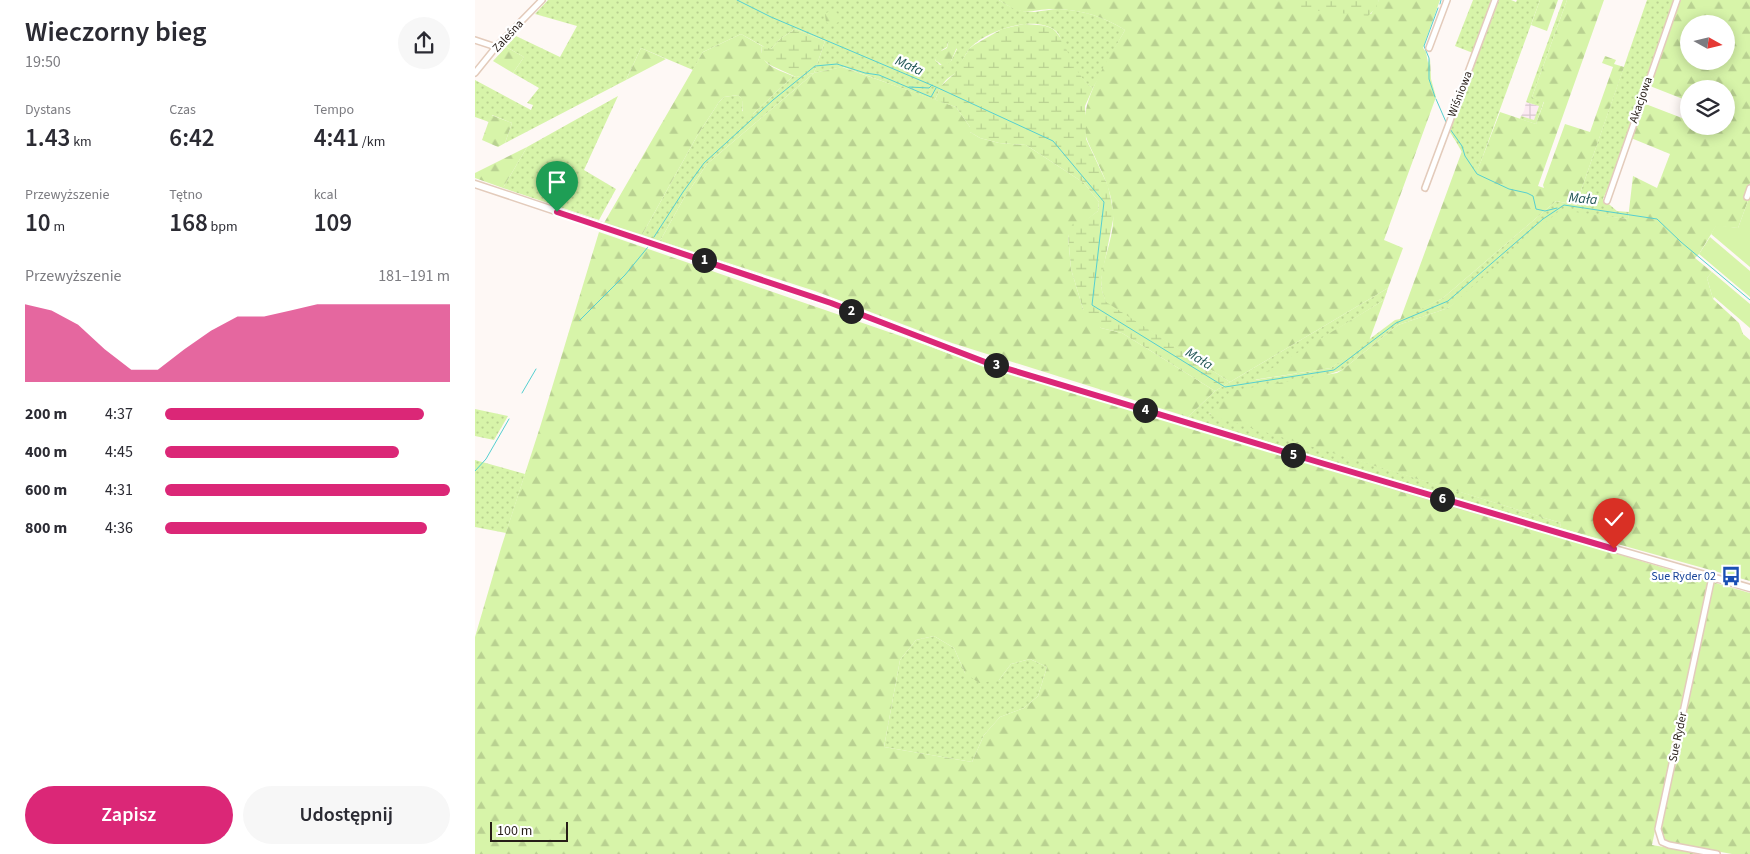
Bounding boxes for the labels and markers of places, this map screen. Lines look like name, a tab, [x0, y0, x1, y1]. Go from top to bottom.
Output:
pin	[536, 161, 578, 212]
pin: 1	[691, 248, 717, 272]
pin: 2	[839, 298, 863, 324]
pin: 3	[983, 352, 1009, 378]
pin: 4	[1133, 398, 1157, 422]
pin: 5	[1281, 442, 1305, 468]
pin: 6	[1429, 486, 1455, 512]
pin	[1593, 498, 1635, 549]
bus stop icon: Sue Ryder 02	[1720, 565, 1742, 587]
place label: Sue Ryder 02	[1651, 568, 1716, 585]

